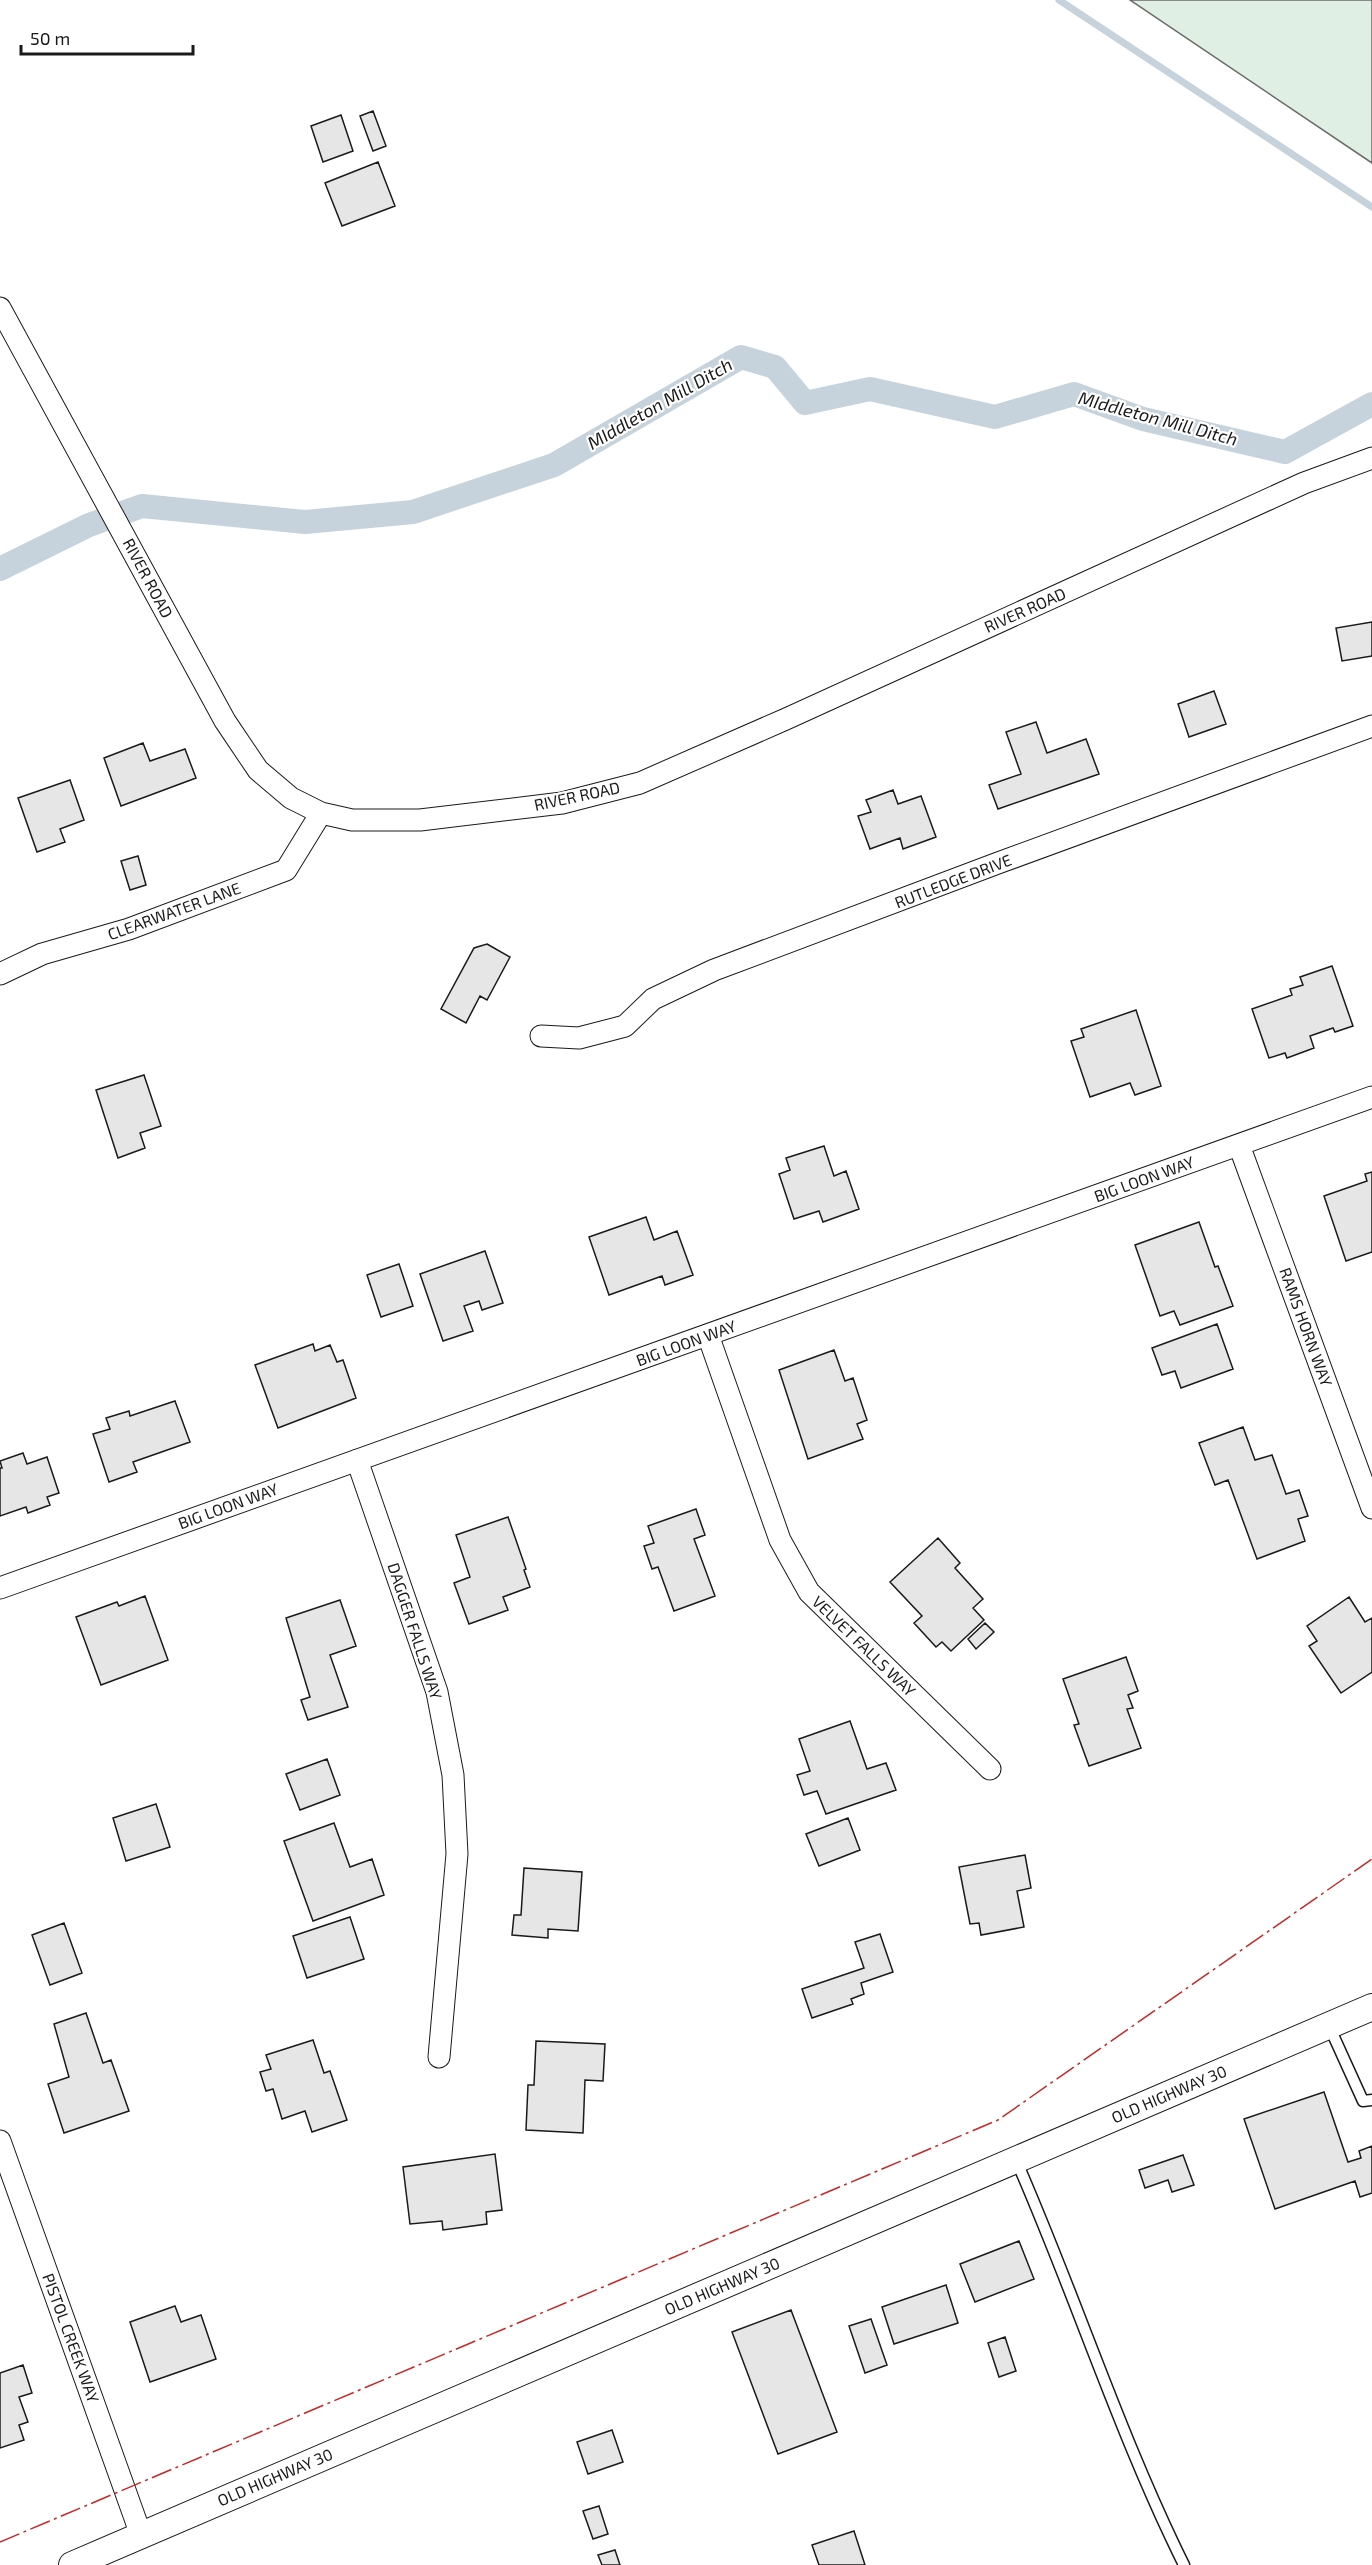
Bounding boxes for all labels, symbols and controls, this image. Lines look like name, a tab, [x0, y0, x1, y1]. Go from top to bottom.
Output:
scale bar	[21, 18, 194, 56]
text: 50 m	[30, 27, 70, 49]
water label: MIddleton Mill Ditch	[583, 353, 736, 454]
water label: MIddleton Mill Ditch	[1076, 386, 1240, 450]
street label: RIVER ROAD	[120, 535, 177, 621]
street label: RIVER ROAD	[981, 583, 1069, 636]
street label: RIVER ROAD	[532, 777, 622, 814]
street label: RUTLEDGE DRIVE	[892, 849, 1014, 912]
street label: CLEARWATER LANE	[105, 878, 243, 943]
street label: BIG LOON WAY	[1091, 1152, 1196, 1205]
street label: RAMS HORN WAY	[1276, 1265, 1337, 1389]
street label: BIG LOON WAY	[633, 1316, 738, 1369]
street label: BIG LOON WAY	[175, 1479, 280, 1532]
street label: DAGGER FALLS WAY	[384, 1560, 447, 1702]
street label: VELVET FALLS WAY	[809, 1591, 920, 1700]
street label: OLD HIGHWAY 30	[1108, 2061, 1229, 2126]
street label: OLD HIGHWAY 30	[661, 2253, 782, 2318]
street label: PISTOL CREEK WAY	[39, 2270, 104, 2405]
street label: OLD HIGHWAY 30	[214, 2444, 335, 2509]

